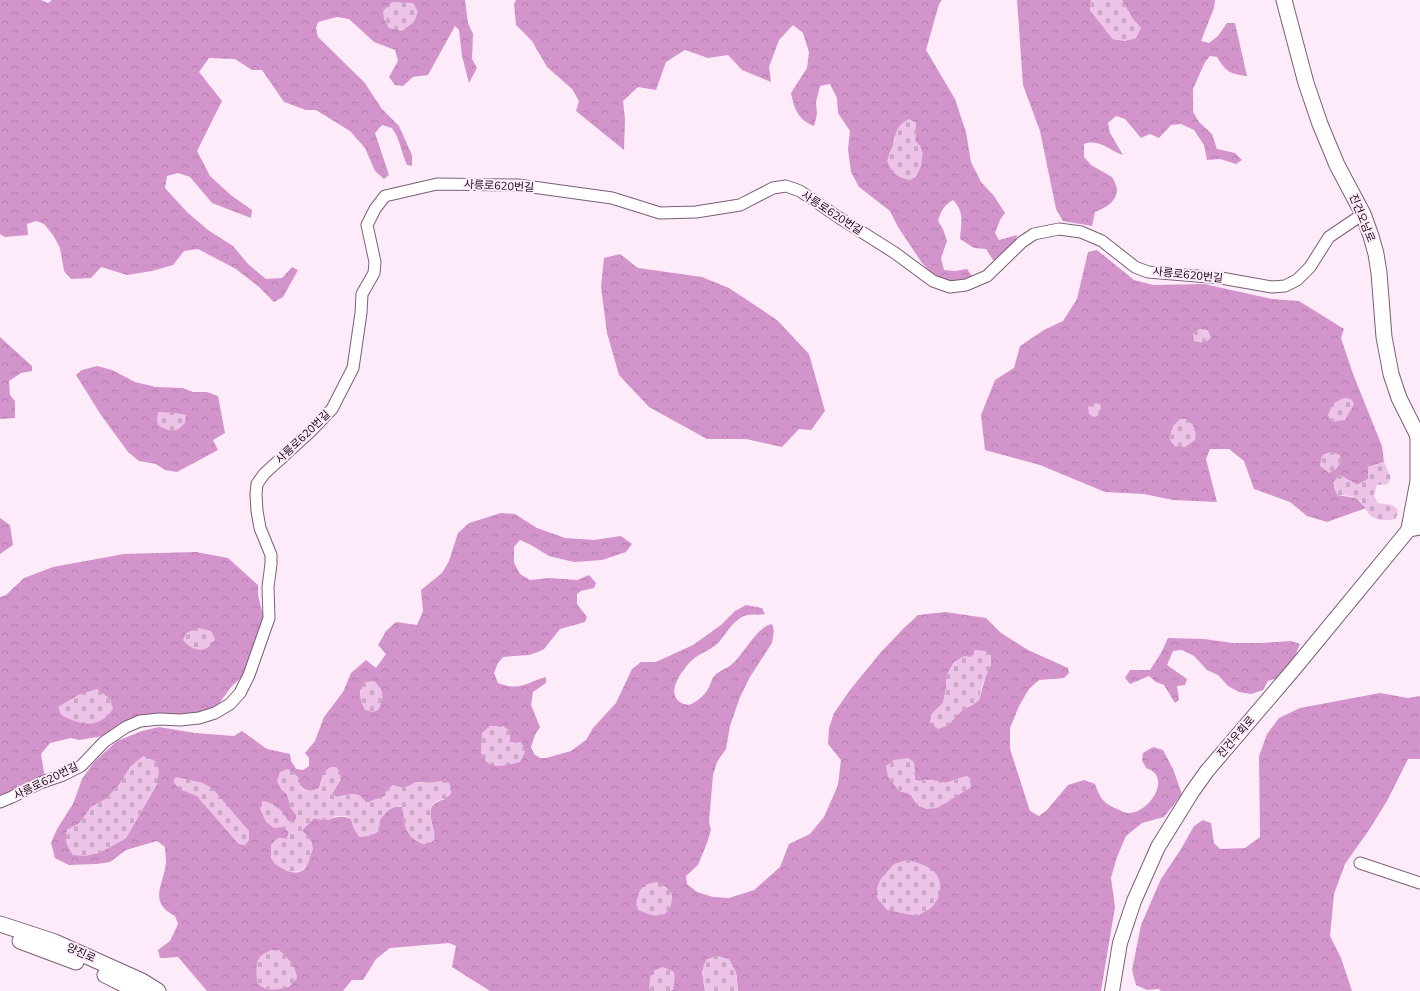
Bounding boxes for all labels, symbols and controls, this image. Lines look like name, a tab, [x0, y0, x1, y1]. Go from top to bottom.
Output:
street label: 사릉로620번길	[463, 177, 535, 195]
street label: 사릉로620번길	[798, 188, 866, 238]
street label: 진건오남로	[1346, 192, 1378, 244]
street label: 사릉로620번길	[1152, 264, 1224, 286]
street label: 사릉로620번길	[272, 407, 334, 467]
street label: 진건우회로	[1214, 713, 1258, 761]
street label: 사릉로620번길	[11, 759, 81, 803]
street label: 양진로	[64, 940, 98, 966]

